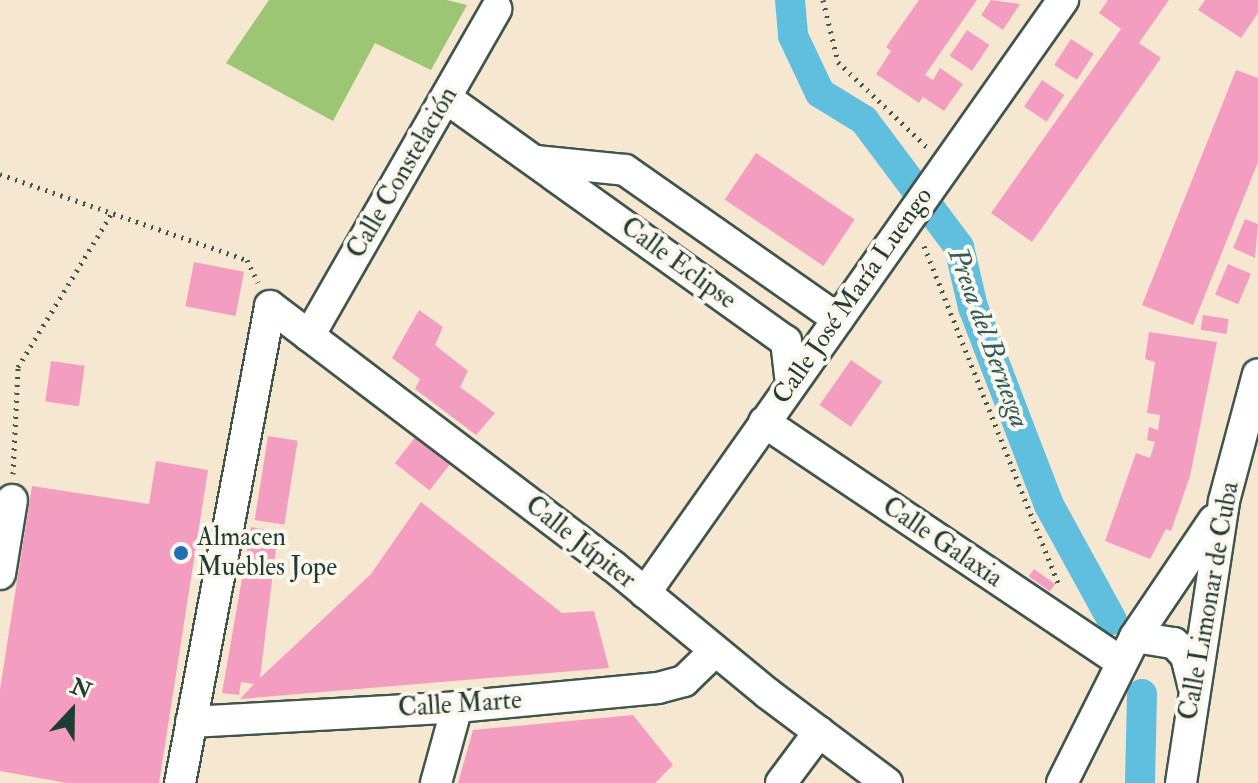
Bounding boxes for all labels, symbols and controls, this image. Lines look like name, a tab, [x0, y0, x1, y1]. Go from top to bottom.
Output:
street label: Calle Constelación	[341, 82, 465, 264]
street label: Calle José María Luengo	[766, 182, 940, 410]
street label: Calle Eclipse	[614, 212, 742, 316]
water label: Presa del Bernesga	[940, 243, 1036, 433]
street label: Calle Limonar de Cuba	[1174, 479, 1246, 723]
street label: Calle Júpiter	[519, 490, 641, 596]
street label: Calle Galaxia	[876, 491, 1008, 595]
place label: Almacen Muebles Jope	[197, 522, 337, 584]
marker: Almacen Muebles Jope	[172, 544, 190, 562]
north arrow	[32, 671, 112, 751]
text: N	[67, 672, 95, 705]
street label: Calle Marte	[397, 685, 523, 725]

